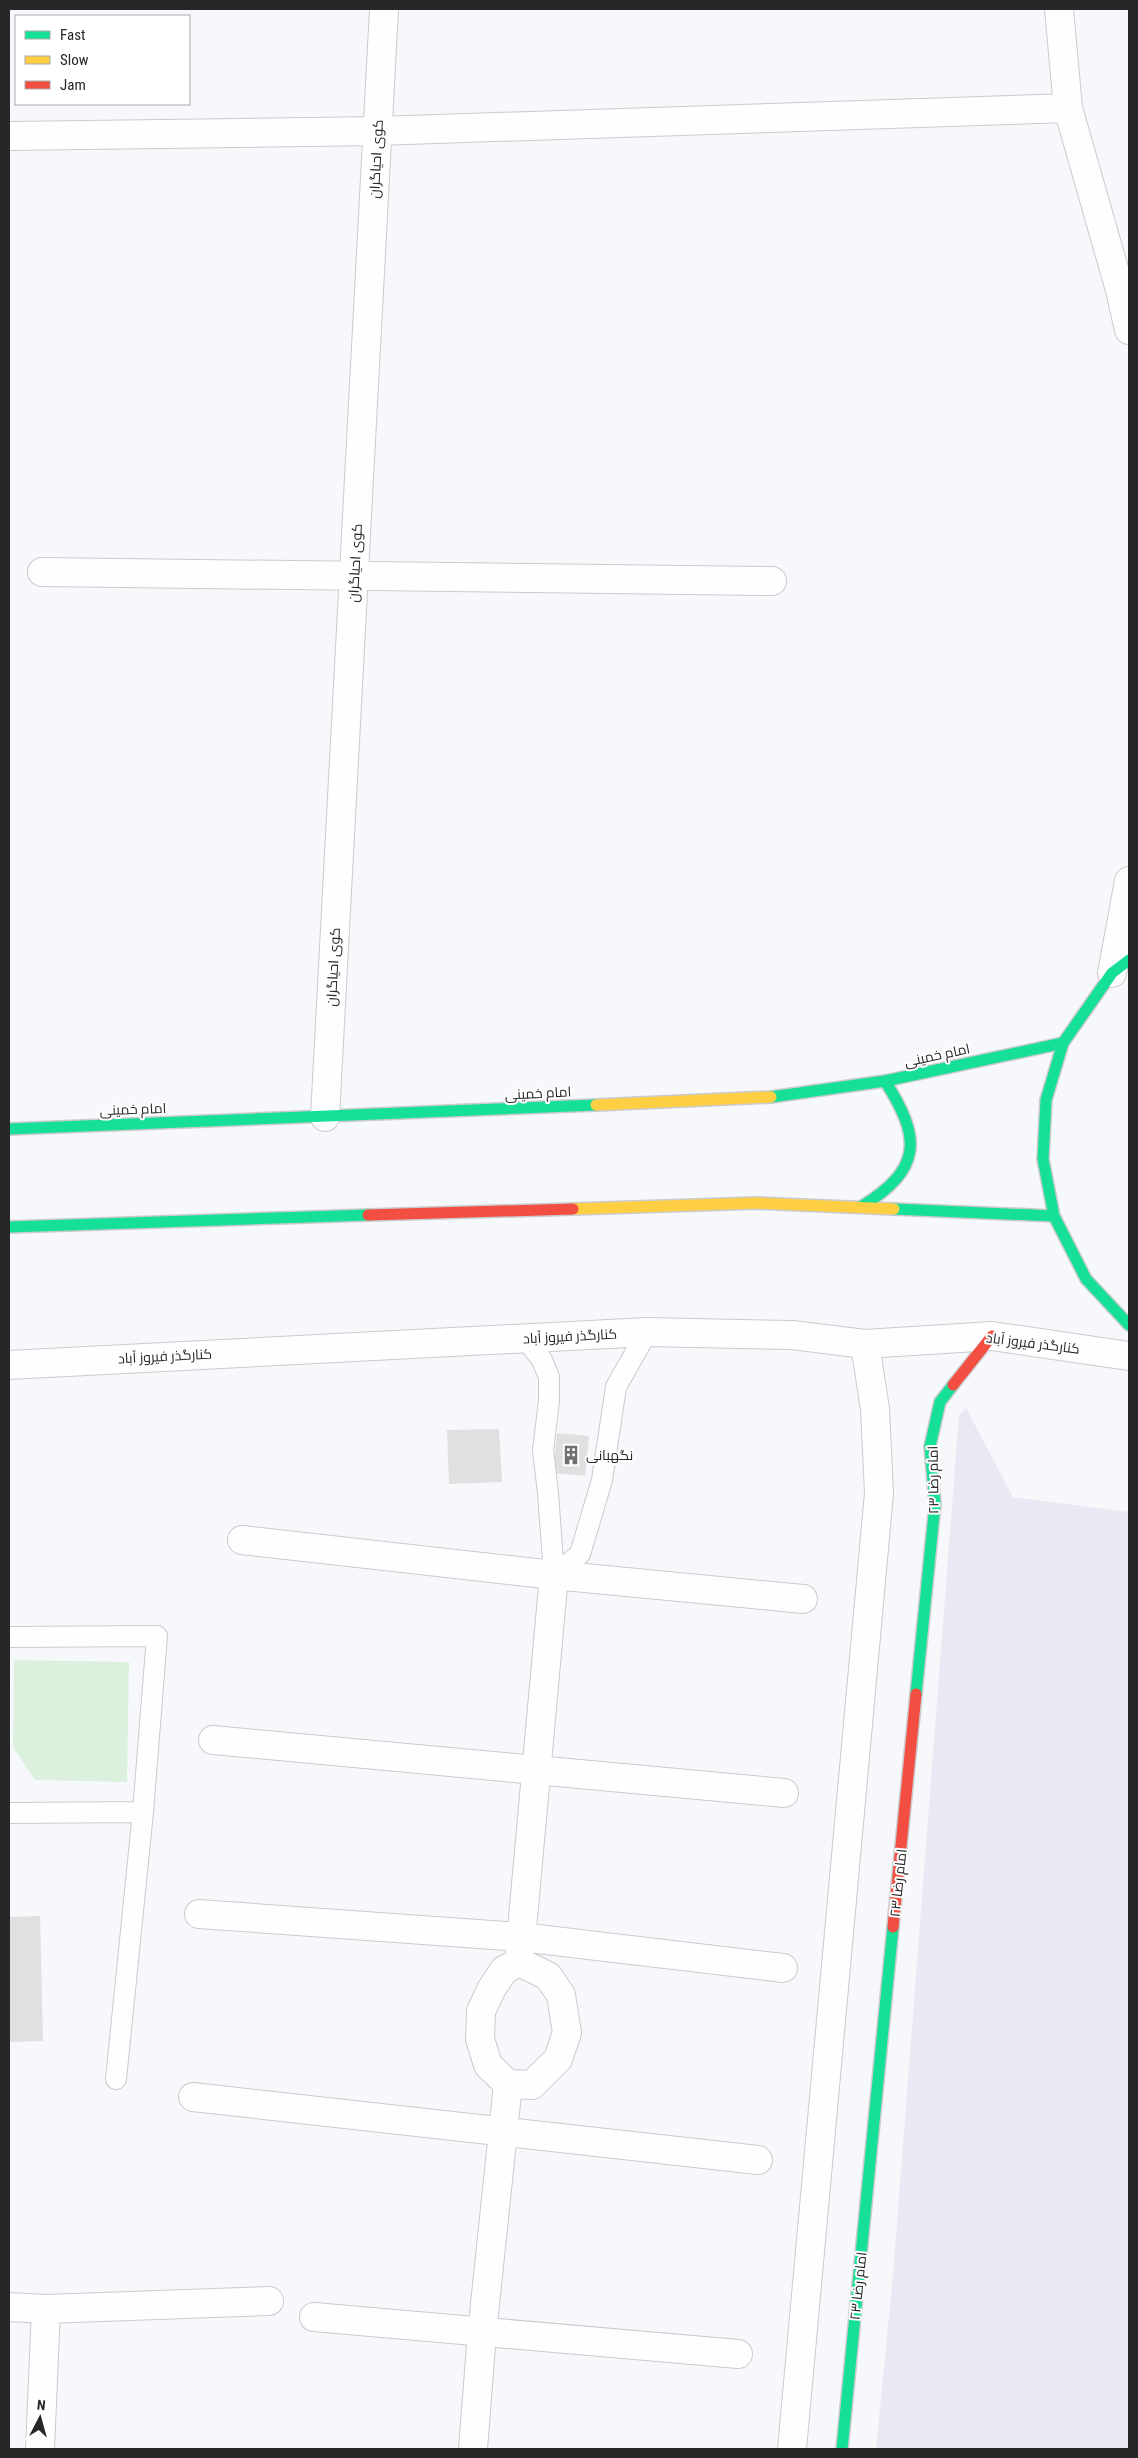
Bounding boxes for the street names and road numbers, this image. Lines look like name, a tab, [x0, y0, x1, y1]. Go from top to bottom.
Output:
street label: کوی احیاگران	[366, 119, 386, 199]
street label: کوی احیاگران	[345, 523, 365, 603]
street label: کوی احیاگران	[323, 927, 343, 1007]
street label: امام خمینی	[903, 1040, 972, 1072]
street label: امام خمینی	[504, 1083, 572, 1105]
street label: امام خمینی	[99, 1100, 167, 1120]
street label: کنارگذر فیروز آباد	[523, 1326, 617, 1346]
street label: کنارگذر فیروز آباد	[985, 1329, 1081, 1357]
street label: کنارگذر فیروز آباد	[118, 1346, 212, 1366]
street label: امام رضا ۲۳	[924, 1446, 944, 1514]
street label: امام رضا ۲۳	[886, 1848, 912, 1918]
street label: امام رضا ۲۳	[846, 2251, 872, 2321]

